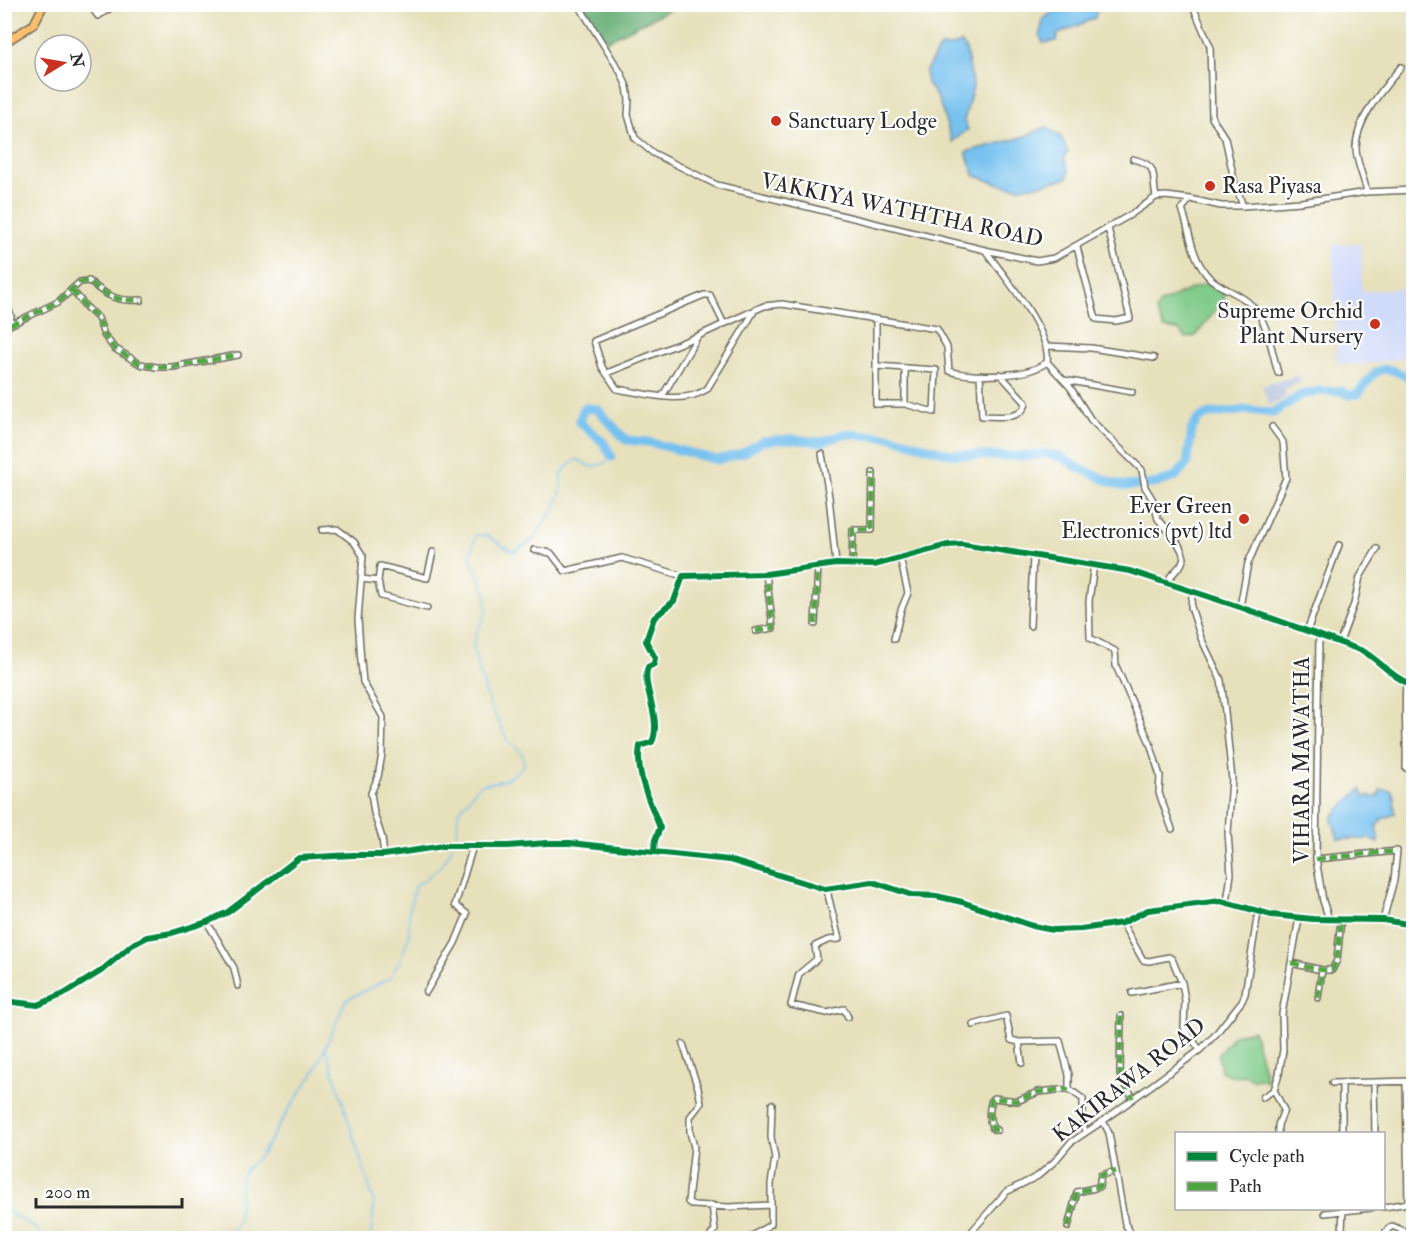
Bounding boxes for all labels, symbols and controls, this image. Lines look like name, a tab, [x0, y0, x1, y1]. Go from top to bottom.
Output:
north arrow	[33, 33, 93, 93]
text: N	[65, 50, 88, 70]
place label: Sanctuary Lodge	[788, 107, 937, 135]
marker: Sanctuary Lodge	[769, 114, 783, 128]
street label: VAKKIYA WATHTHA ROAD	[758, 166, 1046, 254]
place label: Rasa Piyasa	[1222, 172, 1323, 200]
marker: Rasa Piyasa	[1203, 179, 1217, 193]
place label: Supreme Orchid Plant Nursery	[1217, 297, 1363, 350]
marker: Supreme Orchid Plant Nursery	[1368, 317, 1382, 331]
place label: Ever Green Electronics (pvt) ltd	[1061, 492, 1232, 546]
marker: Ever Green Electronics (pvt) ltd	[1237, 512, 1251, 526]
street label: VIHARA MAWATHA	[1288, 656, 1316, 864]
street label: KAKIRAWA ROAD	[1047, 1012, 1211, 1148]
legend	[1175, 1132, 1385, 1210]
text: Cycle path	[1229, 1145, 1305, 1168]
scale bar	[36, 1171, 182, 1209]
text: Path	[1229, 1175, 1262, 1198]
text: 200 m	[45, 1181, 90, 1204]

